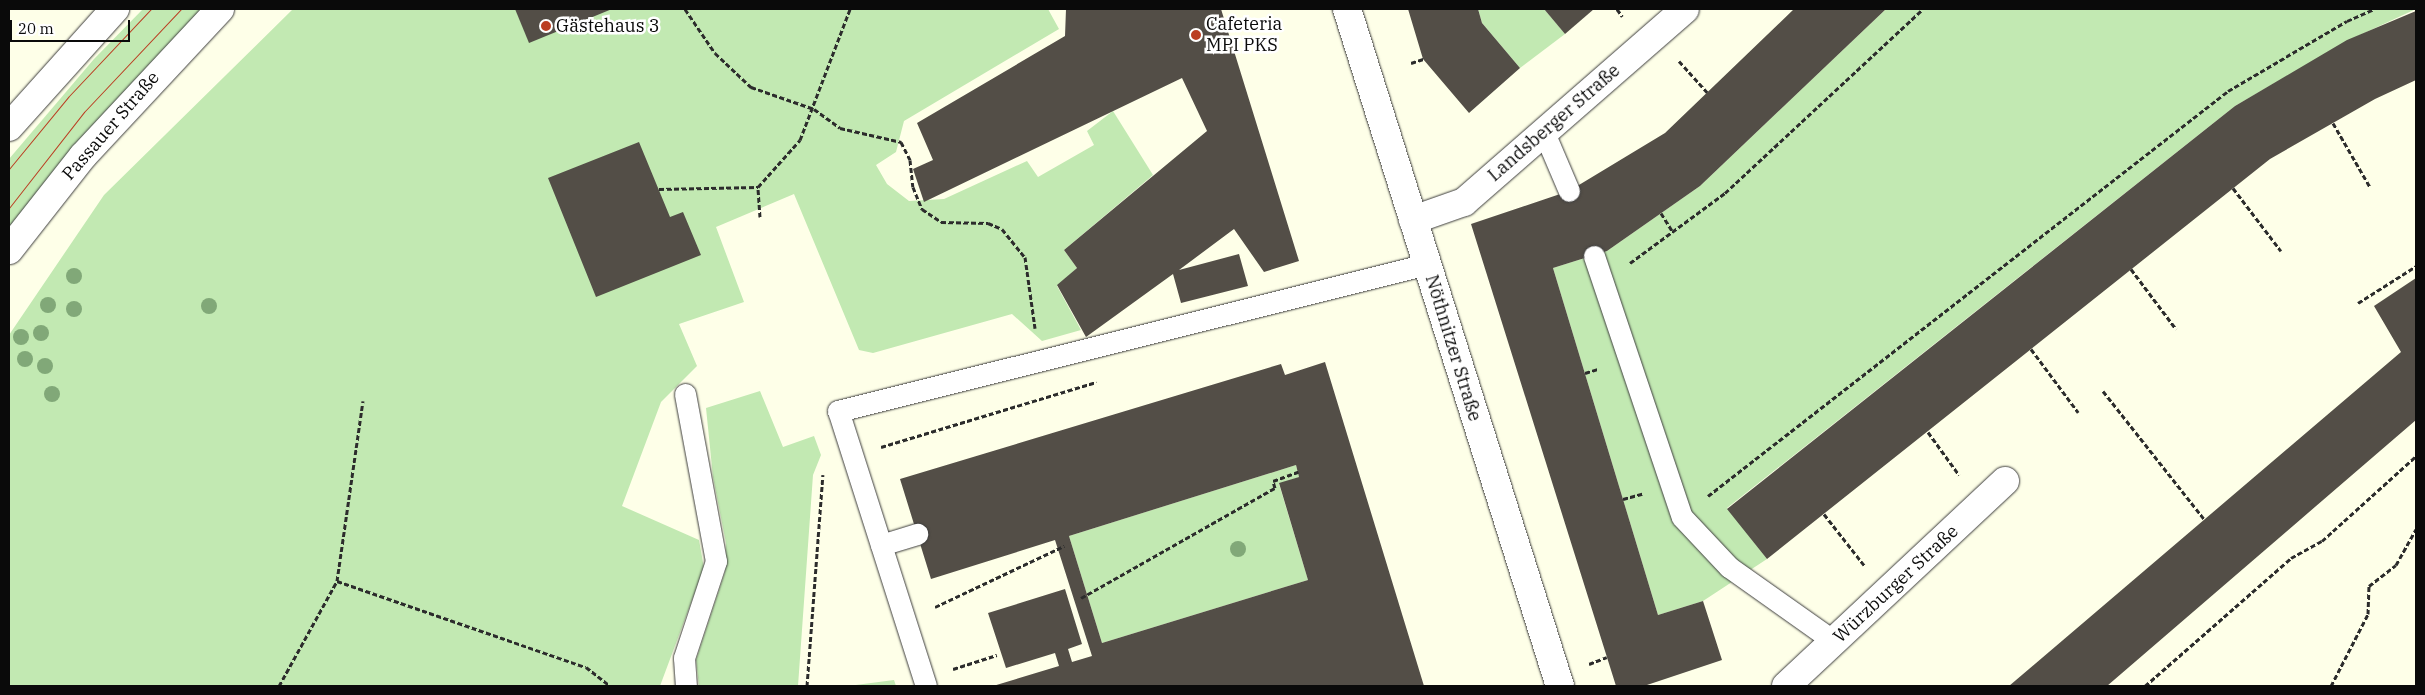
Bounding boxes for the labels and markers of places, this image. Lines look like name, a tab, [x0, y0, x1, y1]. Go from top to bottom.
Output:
place label: Cafeteria MPI PKS	[1206, 14, 1282, 56]
place label: Gästehaus 3	[556, 15, 660, 37]
marker: Gästehaus 3	[540, 20, 552, 32]
marker: Cafeteria MPI PKS	[1190, 29, 1202, 41]

